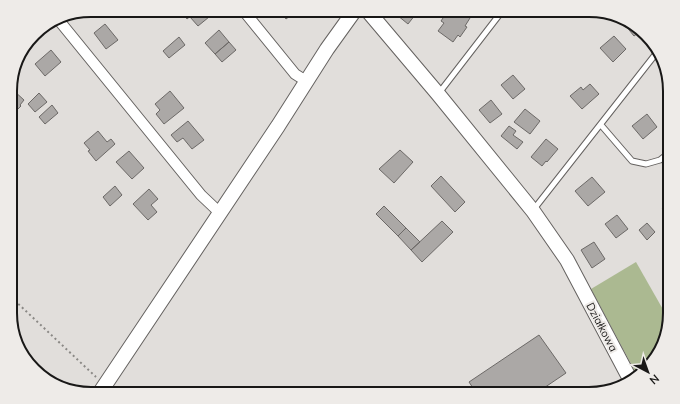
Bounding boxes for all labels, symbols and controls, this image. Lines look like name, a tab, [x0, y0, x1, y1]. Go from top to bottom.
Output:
street label: Działkowa	[583, 300, 621, 354]
north arrow	[628, 352, 668, 392]
text: N	[647, 372, 662, 388]

